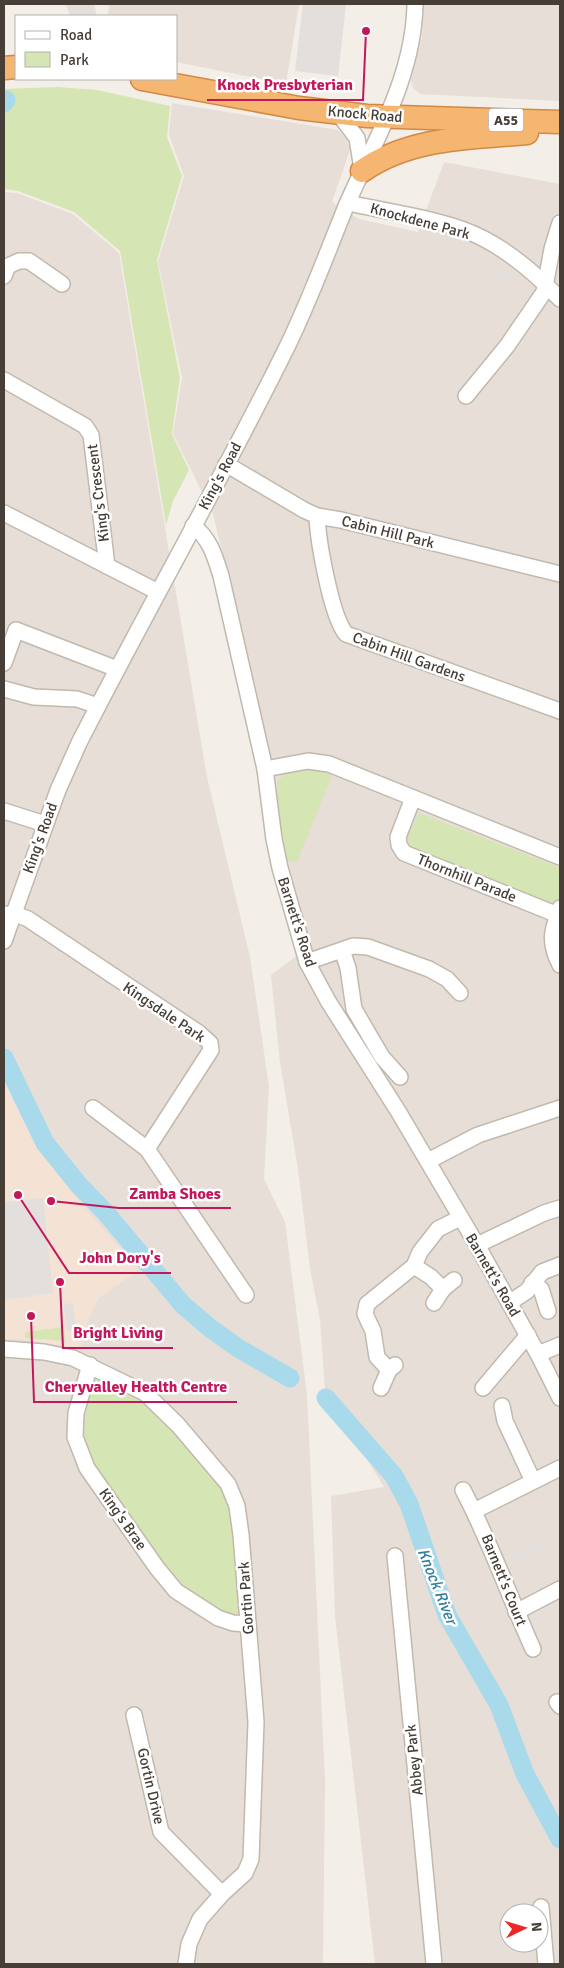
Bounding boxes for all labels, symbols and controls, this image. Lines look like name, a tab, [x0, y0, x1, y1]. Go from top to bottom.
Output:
legend	[15, 15, 178, 80]
text: Road	[60, 26, 92, 44]
text: Park	[60, 51, 89, 69]
callout: Knock Presbyterian	[207, 69, 363, 100]
text: Knock Presbyterian	[217, 75, 353, 95]
street label: Knock Road	[327, 102, 403, 126]
road number: A55	[488, 108, 524, 132]
street label: Knockdene Park	[368, 199, 472, 243]
street label: King's Road	[195, 439, 245, 513]
street label: King's Crescent	[83, 443, 113, 543]
street label: Cabin Hill Park	[340, 512, 437, 552]
street label: Cabin Hill Gardens	[350, 628, 468, 686]
street label: King's Road	[19, 800, 61, 876]
street label: Thornhill Parade	[415, 850, 519, 906]
street label: Barnett's Road	[274, 875, 320, 969]
street label: Kingsdale Park	[120, 978, 209, 1046]
callout: Zamba Shoes	[119, 1177, 231, 1208]
text: Zamba Shoes	[129, 1184, 221, 1204]
street label: Barnett's Road	[462, 1230, 524, 1320]
callout: John Dory's	[69, 1242, 171, 1273]
text: John Dory's	[79, 1248, 161, 1268]
callout: Bright Living	[63, 1317, 173, 1348]
text: Bright Living	[73, 1323, 164, 1343]
callout: Cheryvalley Health Centre	[34, 1371, 237, 1402]
text: Cheryvalley Health Centre	[45, 1377, 227, 1397]
street label: King's Brae	[95, 1485, 151, 1553]
street label: Barnett's Court	[477, 1531, 531, 1629]
water label: Knock River	[413, 1545, 462, 1629]
street label: Gortin Park	[234, 1560, 258, 1635]
street label: Abbey Park	[401, 1723, 427, 1796]
street label: Gortin Drive	[133, 1746, 169, 1826]
north arrow	[499, 1903, 549, 1953]
text: N	[528, 1921, 545, 1933]

